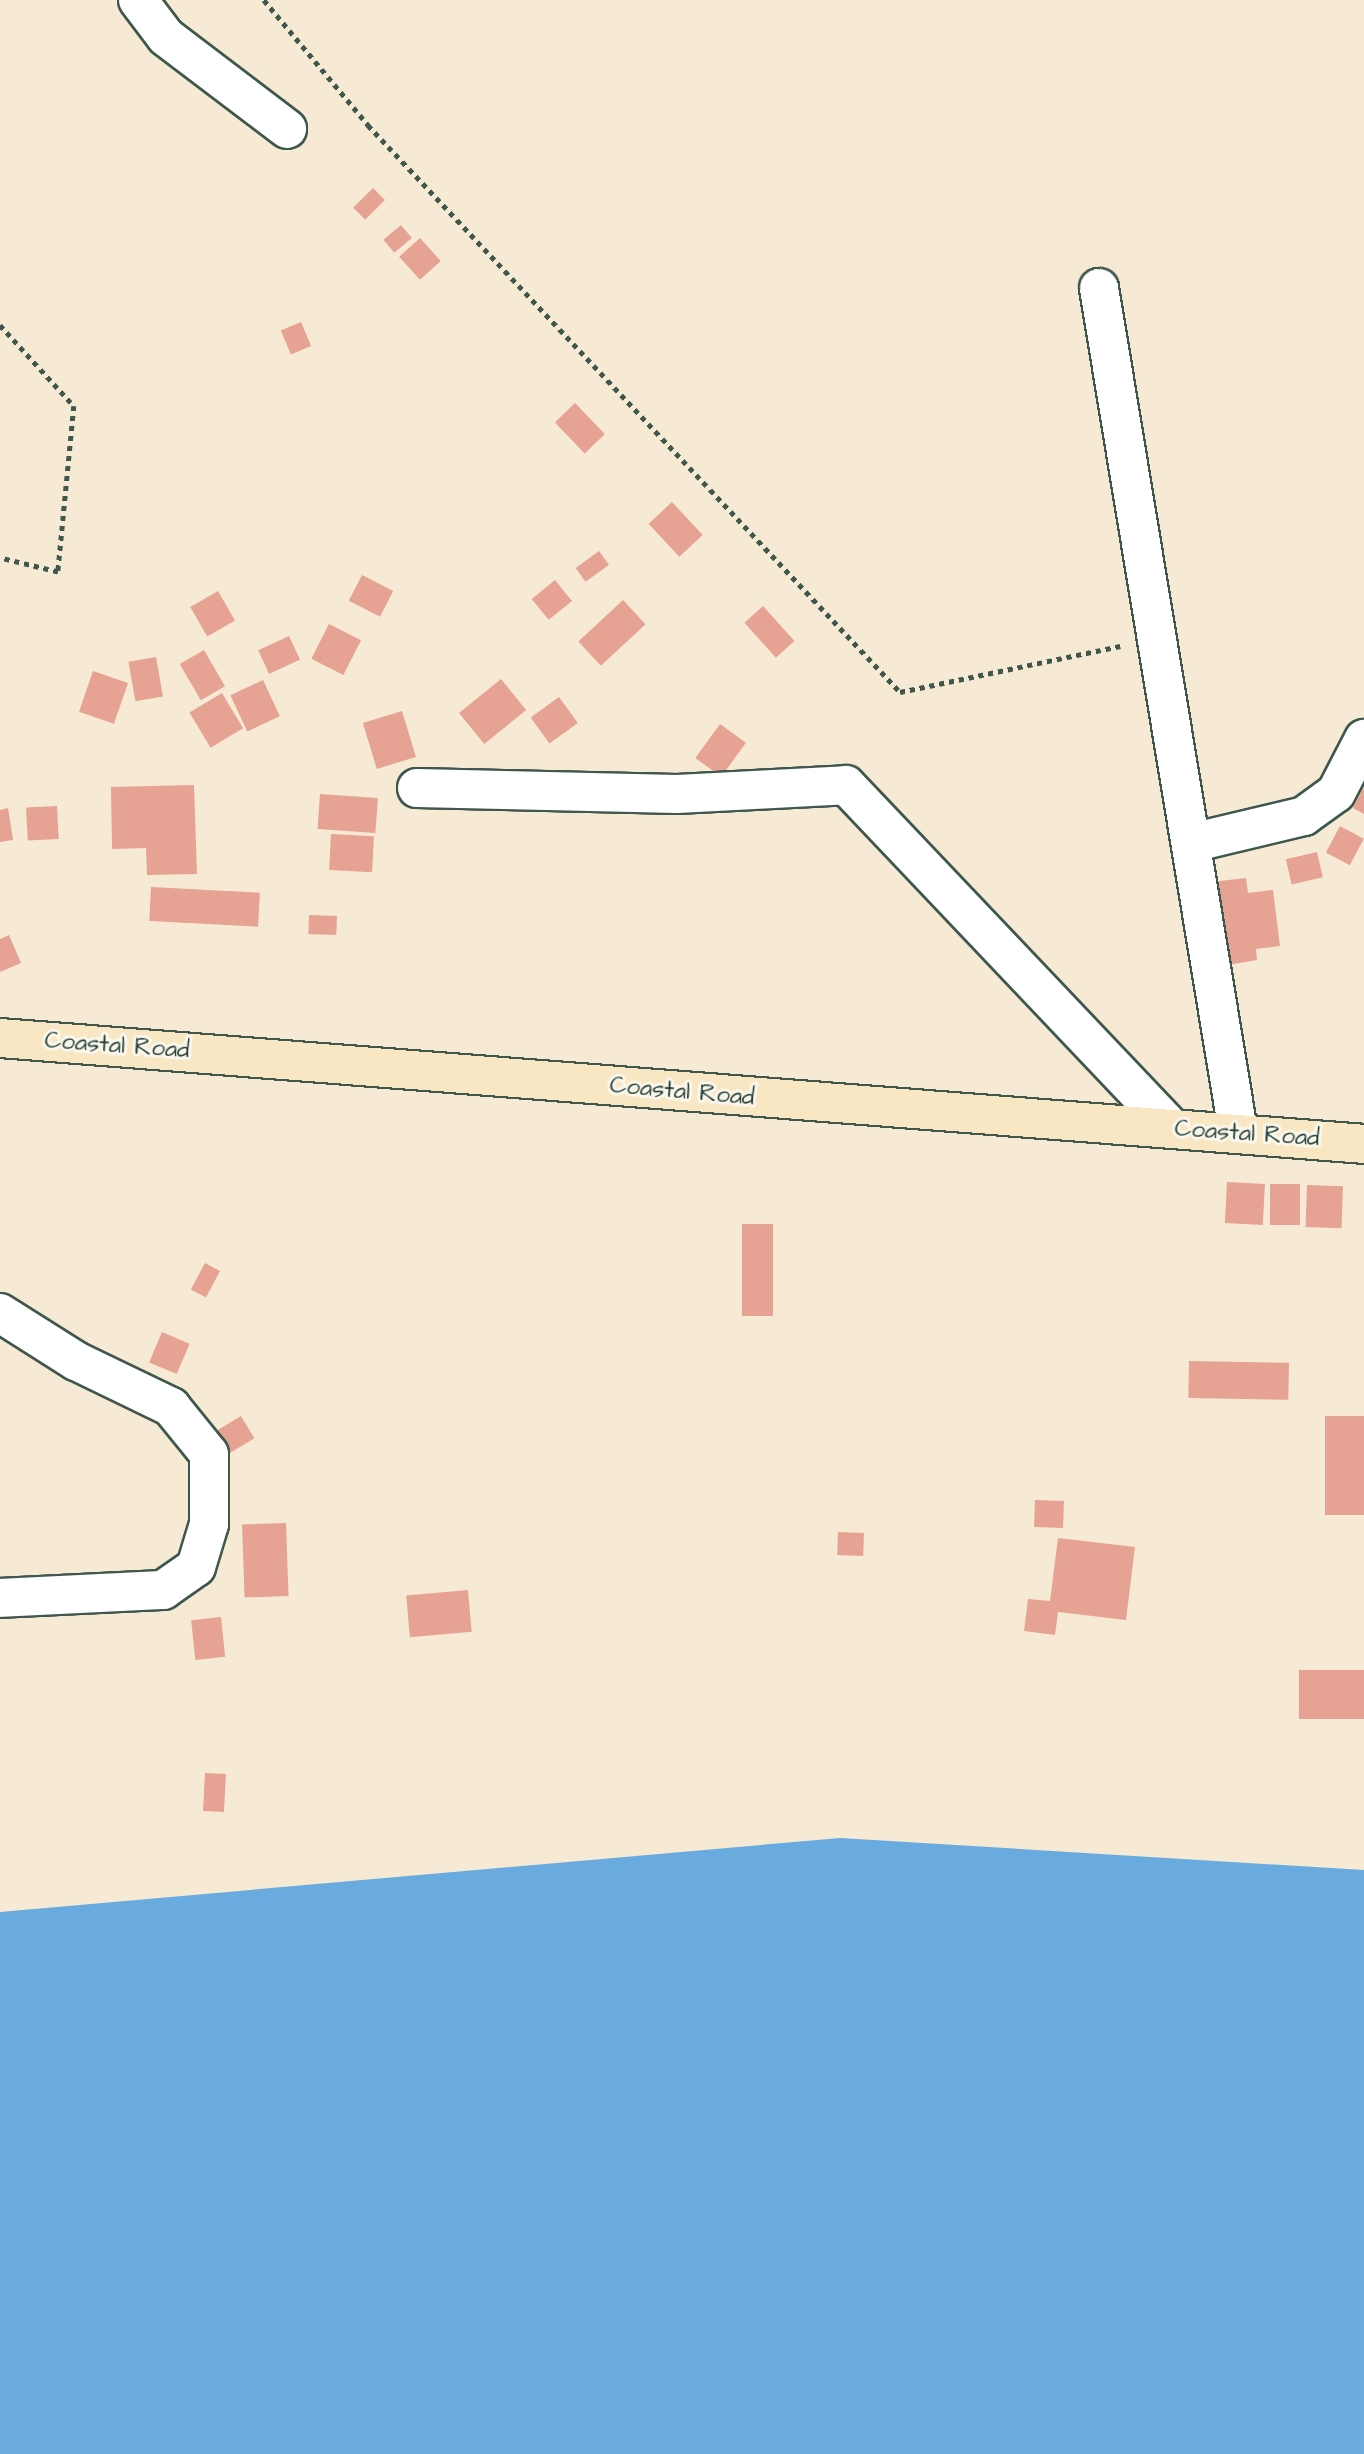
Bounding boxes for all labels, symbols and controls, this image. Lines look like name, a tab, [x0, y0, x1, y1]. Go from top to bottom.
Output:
street label: Coastal Road	[44, 1027, 190, 1065]
street label: Coastal Road	[608, 1071, 756, 1113]
street label: Coastal Road	[1174, 1115, 1320, 1153]

